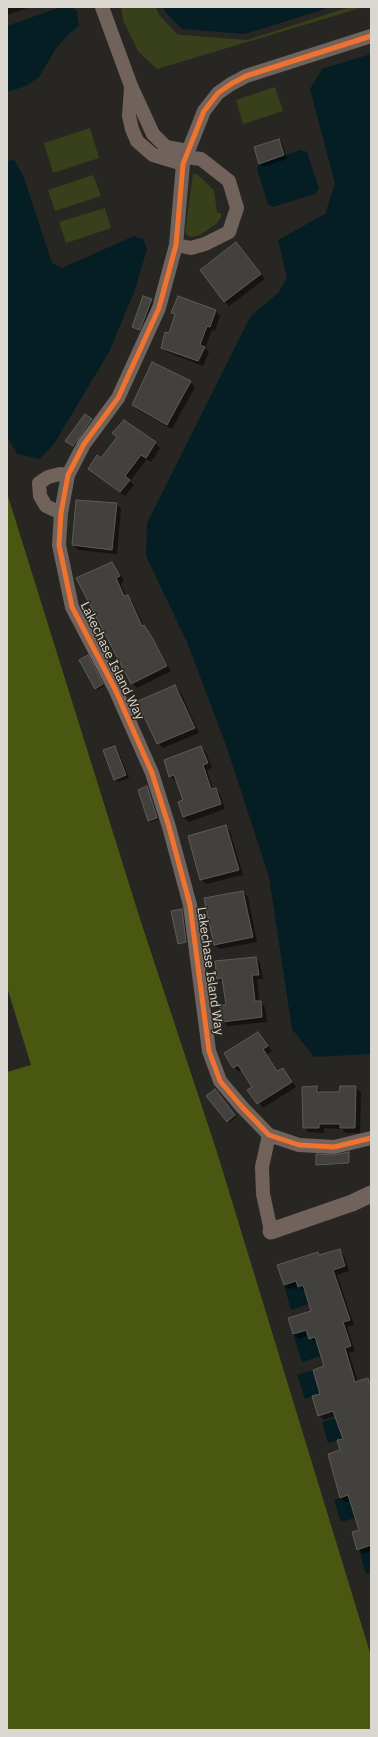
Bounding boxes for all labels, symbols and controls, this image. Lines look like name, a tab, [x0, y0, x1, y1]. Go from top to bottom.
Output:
street label: Lakechase Island Way	[77, 599, 147, 723]
street label: Lakechase Island Way	[193, 906, 227, 1036]

